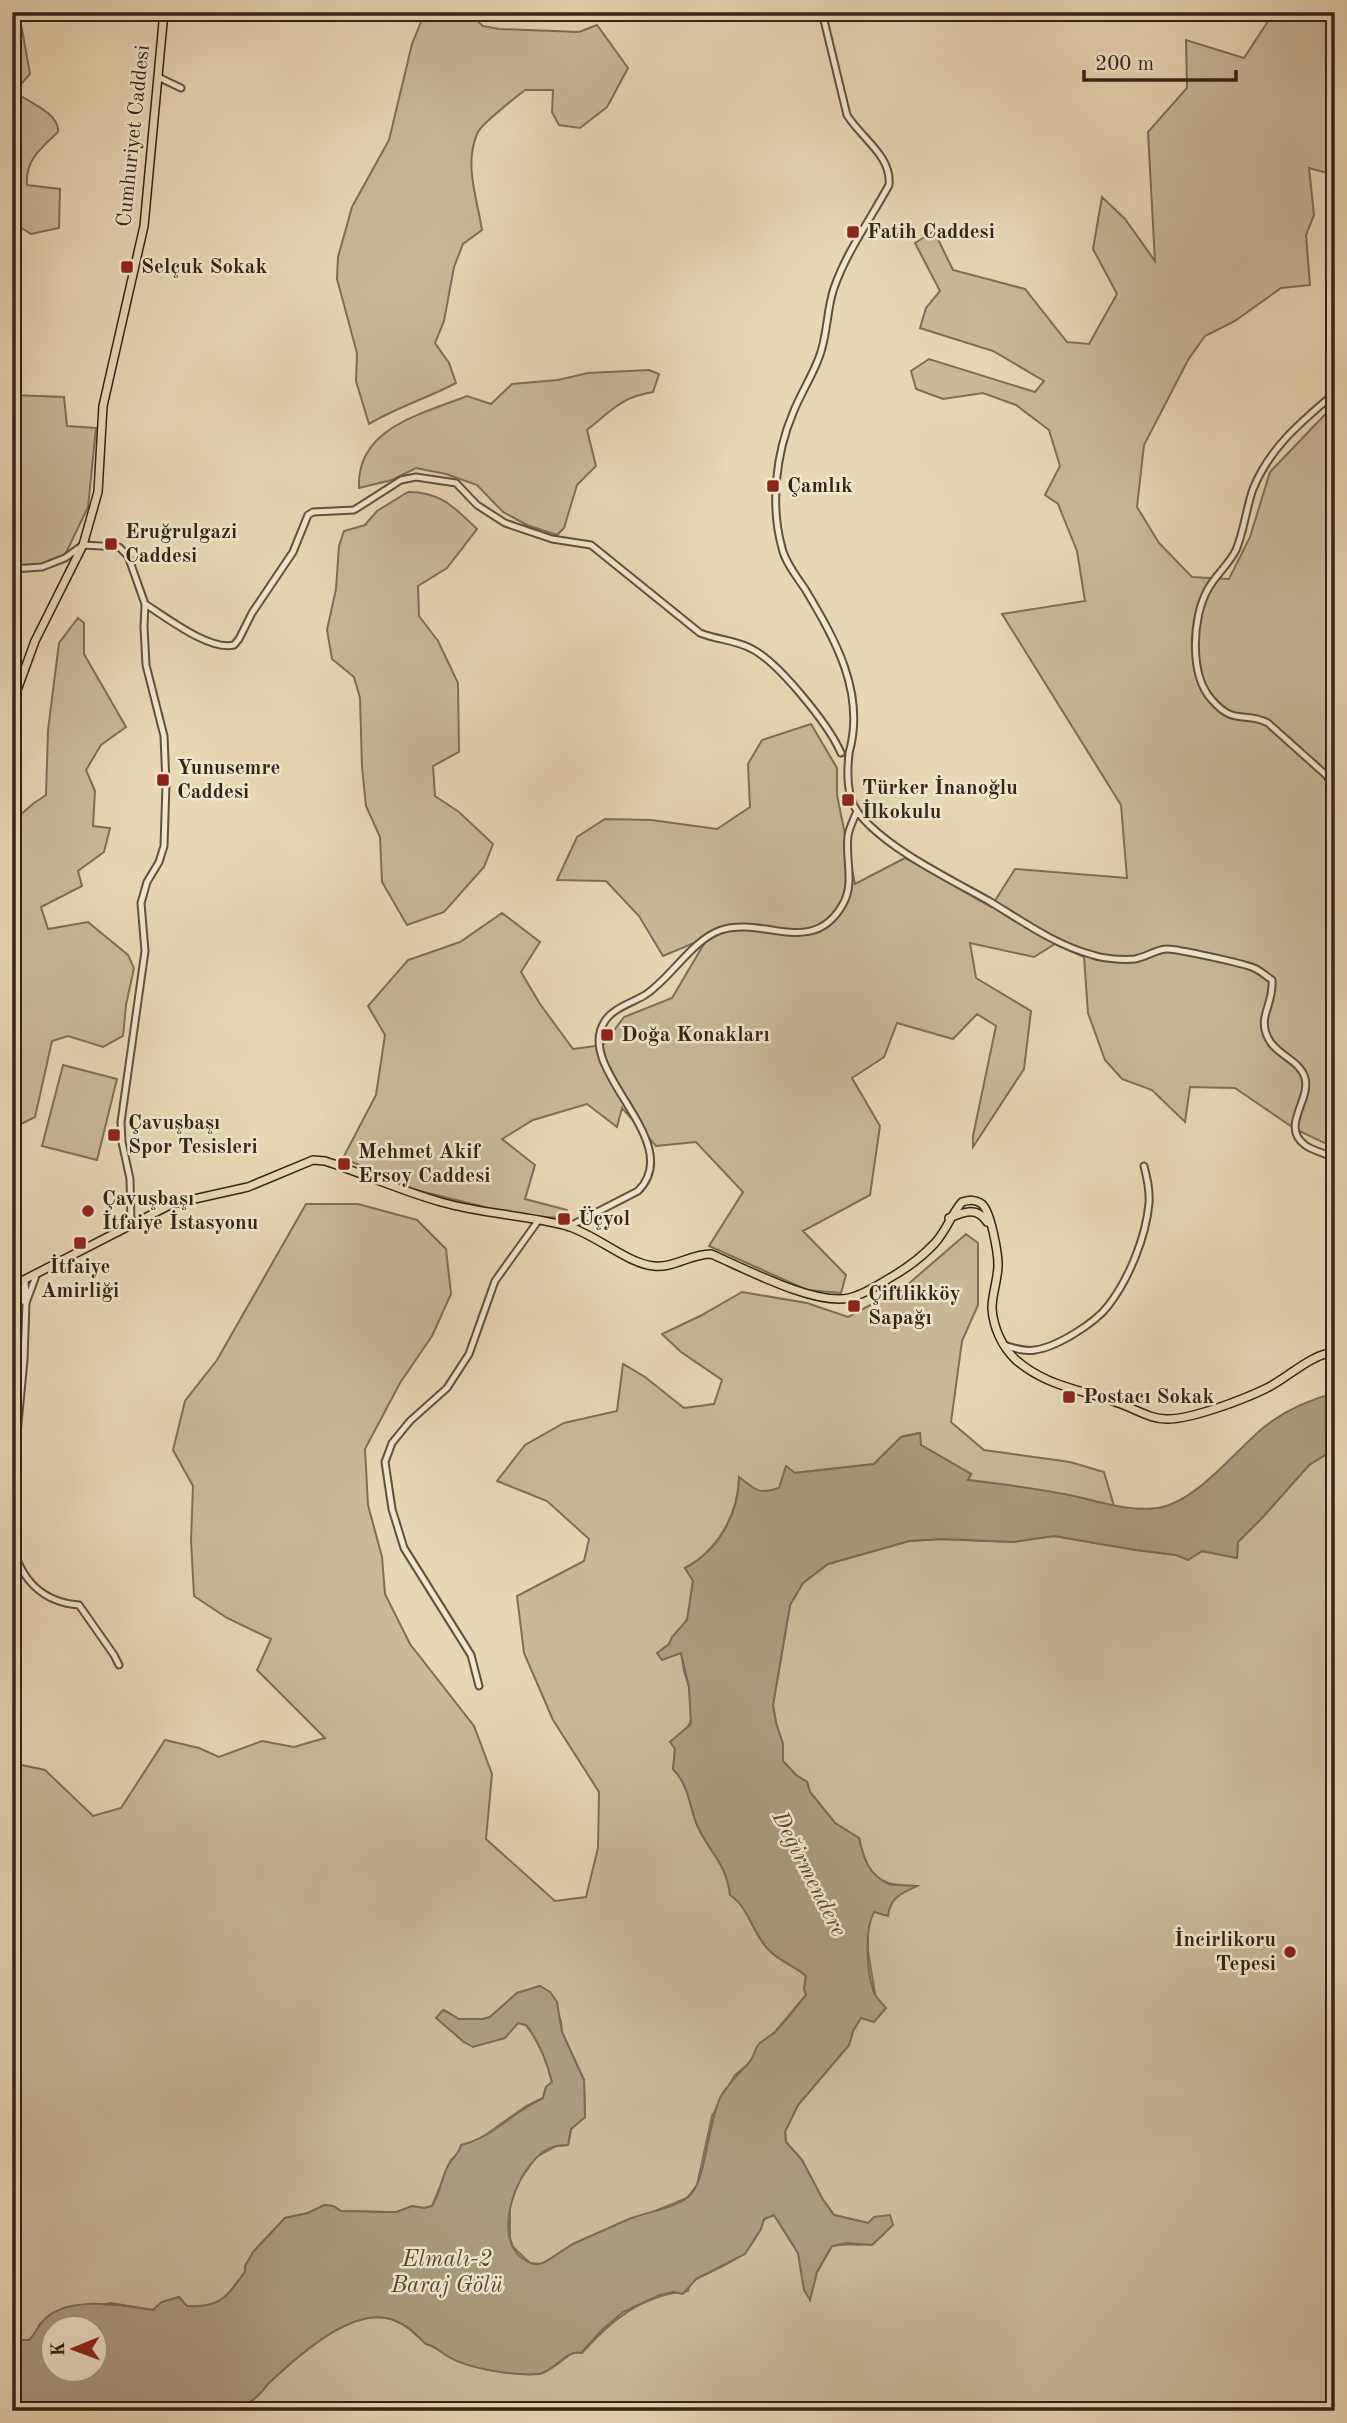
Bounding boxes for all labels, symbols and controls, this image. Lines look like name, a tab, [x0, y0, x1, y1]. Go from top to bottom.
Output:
scale bar	[1084, 38, 1237, 82]
street label: Cumhuriyet Caddesi	[114, 44, 154, 228]
text: 200 m	[1095, 54, 1154, 75]
place label: Fatih Caddesi	[867, 222, 995, 243]
marker: Fatih Caddesi	[845, 224, 861, 240]
place label: Selçuk Sokak	[141, 257, 267, 278]
marker: Selçuk Sokak	[119, 259, 135, 275]
place label: Çamlık	[787, 476, 853, 497]
marker: Çamlık	[765, 478, 781, 494]
place label: Eruğrulgazi Caddesi	[125, 522, 237, 567]
marker: Eruğrulgazi Caddesi	[103, 536, 119, 552]
place label: Yunusemre Caddesi	[177, 758, 280, 803]
marker: Yunusemre Caddesi	[155, 772, 171, 788]
place label: Türker İnanoğlu İlkokulu	[862, 775, 1018, 823]
marker: Türker İnanoğlu İlkokulu	[840, 792, 856, 808]
place label: Doğa Konakları	[621, 1025, 770, 1046]
marker: Doğa Konakları	[599, 1027, 615, 1043]
place label: Çavuşbaşı Spor Tesisleri	[128, 1113, 258, 1158]
marker: Çavuşbaşı Spor Tesisleri	[106, 1127, 122, 1143]
place label: Mehmet Akif Ersoy Caddesi	[358, 1142, 490, 1187]
marker: Mehmet Akif Ersoy Caddesi	[336, 1156, 352, 1172]
place label: Çavuşbaşı İtfaiye İstasyonu	[102, 1189, 258, 1234]
marker: Çavuşbaşı İtfaiye İstasyonu	[80, 1203, 96, 1219]
place label: Üçyol	[578, 1206, 630, 1230]
marker: Üçyol	[556, 1211, 572, 1227]
marker: İtfaiye Amirliği	[72, 1235, 88, 1251]
place label: İtfaiye Amirliği	[41, 1254, 119, 1302]
place label: Çiftlikköy Sapağı	[868, 1284, 961, 1329]
marker: Çiftlikköy Sapağı	[846, 1298, 862, 1314]
place label: Postacı Sokak	[1083, 1387, 1215, 1408]
marker: Postacı Sokak	[1061, 1389, 1077, 1405]
water label: Değirmendere	[766, 1807, 850, 1941]
place label: İncirlikoru Tepesi	[1174, 1927, 1276, 1975]
marker: İncirlikoru Tepesi	[1282, 1944, 1298, 1960]
water label: Elmalı-2 Baraj Gölü	[390, 2248, 503, 2298]
north arrow	[38, 2314, 108, 2384]
text: K	[50, 2341, 69, 2357]

